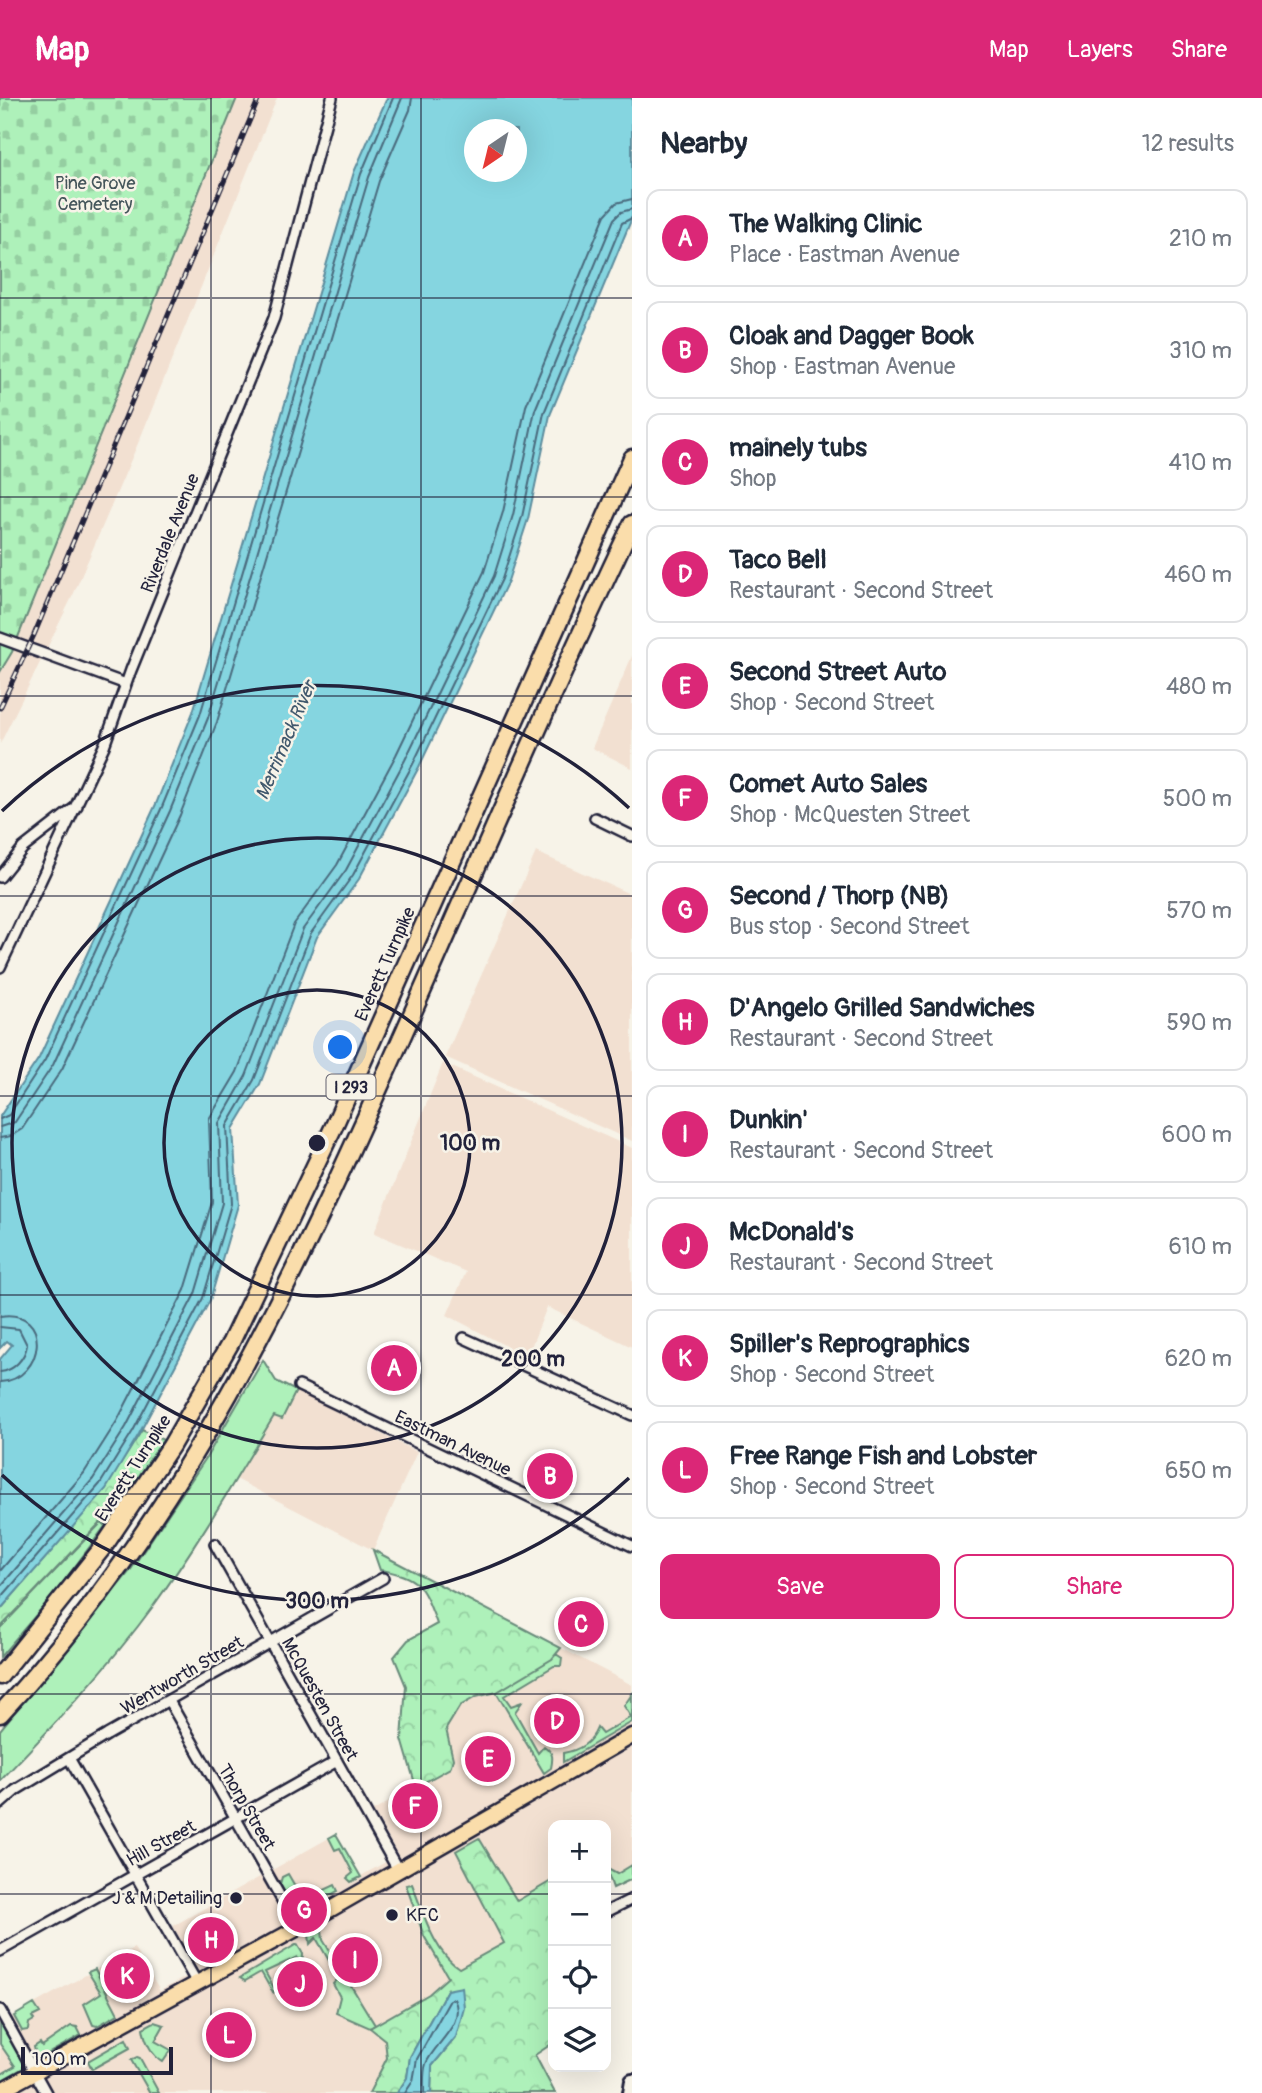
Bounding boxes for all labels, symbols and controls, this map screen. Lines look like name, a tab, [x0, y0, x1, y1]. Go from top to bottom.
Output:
text: Map	[35, 29, 90, 70]
text: Map	[989, 35, 1029, 64]
text: Layers	[1067, 35, 1133, 64]
text: Share	[1171, 35, 1227, 64]
north arrow	[464, 119, 527, 182]
text: Nearby	[660, 125, 747, 162]
text: 12 results	[1142, 129, 1234, 158]
park label: Pine Grove Cemetery	[55, 172, 135, 216]
text: The Walking Clinic	[729, 208, 922, 240]
text: A	[678, 224, 692, 253]
text: 210 m	[1169, 224, 1232, 253]
text: Place · Eastman Avenue	[729, 240, 960, 269]
text: Cloak and Dagger Book	[729, 320, 974, 352]
text: B	[678, 336, 692, 365]
text: 310 m	[1169, 336, 1232, 365]
text: Shop · Eastman Avenue	[729, 352, 955, 381]
text: mainely tubs	[729, 432, 867, 464]
text: C	[678, 448, 692, 477]
text: 410 m	[1169, 448, 1232, 477]
text: Shop	[729, 464, 777, 493]
street label: Riverdale Avenue	[136, 470, 205, 596]
text: Taco Bell	[729, 544, 827, 576]
text: D	[678, 560, 692, 589]
text: 460 m	[1164, 560, 1232, 589]
text: Restaurant · Second Street	[729, 576, 993, 605]
text: Second Street Auto	[729, 656, 947, 688]
text: E	[679, 672, 691, 701]
text: 480 m	[1166, 672, 1232, 701]
water label: Merrimack River	[250, 675, 323, 803]
text: Shop · Second Street	[729, 688, 934, 717]
text: Comet Auto Sales	[729, 768, 927, 800]
text: F	[678, 784, 692, 813]
text: 500 m	[1163, 784, 1232, 813]
text: Shop · McQuesten Street	[729, 800, 970, 829]
text: Second / Thorp (NB)	[729, 880, 949, 912]
text: G	[677, 896, 693, 925]
text: 570 m	[1166, 896, 1232, 925]
street label: Everett Turnpike	[350, 903, 421, 1025]
text: Bus stop · Second Street	[729, 912, 969, 941]
text: D'Angelo Grilled Sandwiches	[729, 992, 1034, 1024]
text: H	[678, 1008, 692, 1037]
text: 590 m	[1167, 1008, 1232, 1037]
text: Restaurant · Second Street	[729, 1024, 993, 1053]
your location	[323, 1030, 357, 1064]
road number: I 293	[326, 1074, 376, 1099]
text: Dunkin'	[729, 1104, 808, 1136]
text: I	[682, 1120, 688, 1149]
text: 600 m	[1162, 1120, 1232, 1149]
text: 100 m	[440, 1130, 500, 1157]
centre of rings	[305, 1131, 329, 1155]
text: Restaurant · Second Street	[729, 1136, 993, 1165]
text: McDonald's	[729, 1216, 853, 1248]
text: J	[679, 1232, 691, 1261]
text: 610 m	[1168, 1232, 1232, 1261]
text: Restaurant · Second Street	[729, 1248, 993, 1277]
text: Spiller's Reprographics	[729, 1328, 969, 1360]
pin: A	[371, 1342, 417, 1394]
text: K	[678, 1344, 692, 1373]
text: 620 m	[1165, 1344, 1232, 1373]
text: 200 m	[501, 1346, 565, 1373]
text: Shop · Second Street	[729, 1360, 934, 1389]
street label: Eastman Avenue	[391, 1405, 515, 1482]
street label: Everett Turnpike	[90, 1410, 177, 1526]
text: Free Range Fish and Lobster	[729, 1440, 1037, 1472]
pin: B	[527, 1450, 573, 1502]
text: L	[679, 1456, 691, 1485]
text: 650 m	[1165, 1456, 1232, 1485]
text: Shop · Second Street	[729, 1472, 934, 1501]
button: Save	[660, 1554, 940, 1619]
button: Share	[954, 1554, 1234, 1619]
text: 300 m	[285, 1588, 349, 1615]
pin: C	[558, 1598, 604, 1650]
street label: Wentworth Street	[117, 1631, 248, 1720]
street label: McQuesten Street	[276, 1633, 363, 1766]
pin: D	[534, 1695, 580, 1747]
pin: E	[465, 1733, 511, 1785]
street label: Thorp Street	[213, 1760, 281, 1855]
pin: F	[392, 1780, 438, 1832]
street label: Hill Street	[122, 1815, 201, 1872]
map controls	[548, 1820, 611, 2072]
button: +	[548, 1820, 611, 1883]
button: −	[548, 1883, 611, 1946]
pin: G	[281, 1884, 327, 1936]
place label: J & M Detailing	[112, 1887, 222, 1910]
marker: J & M Detailing	[228, 1890, 244, 1906]
place label: KFC	[406, 1904, 439, 1927]
marker: KFC	[384, 1907, 400, 1923]
pin: H	[188, 1914, 234, 1966]
pin: I	[332, 1934, 378, 1986]
button: locate	[548, 1946, 611, 2009]
pin: K	[104, 1950, 150, 2002]
pin: J	[277, 1958, 323, 2010]
pin: L	[206, 2009, 252, 2061]
button: layers	[548, 2009, 611, 2072]
scale bar	[21, 2044, 173, 2076]
text: 100 m	[32, 2047, 86, 2071]

